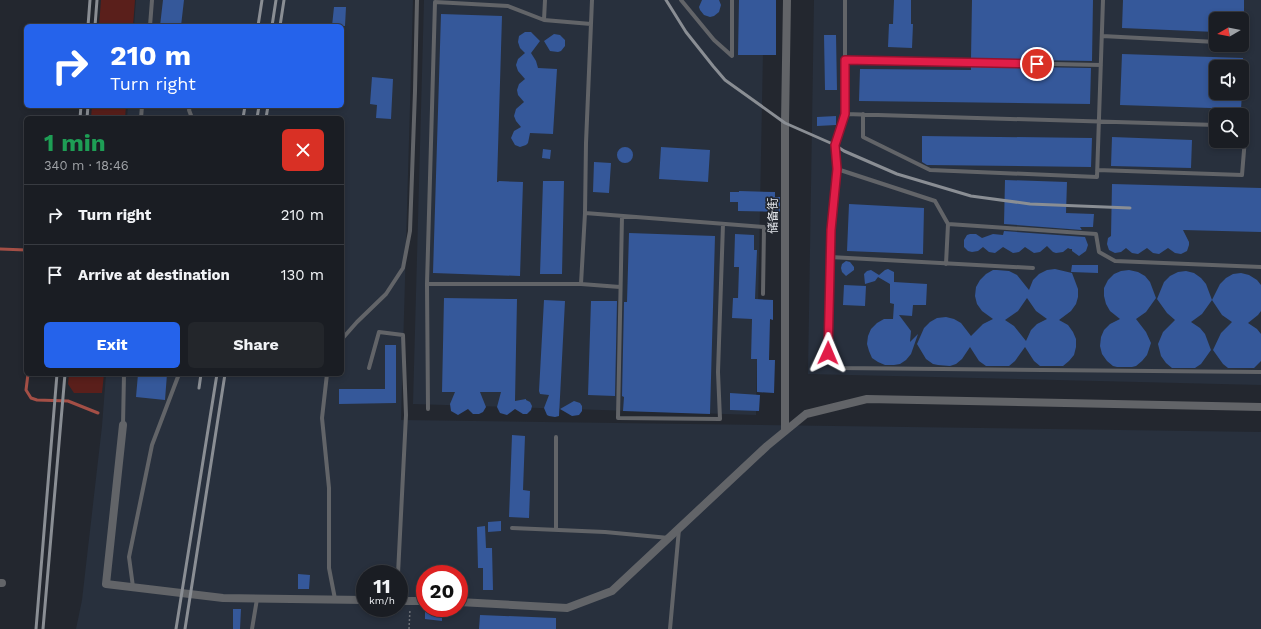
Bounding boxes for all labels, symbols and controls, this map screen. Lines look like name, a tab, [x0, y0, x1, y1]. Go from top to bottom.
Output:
north arrow	[1209, 12, 1249, 52]
map controls	[1209, 12, 1249, 148]
text: 210 m	[110, 39, 191, 72]
icon: right	[44, 40, 96, 92]
pin	[1020, 47, 1054, 81]
icon: arrive	[1026, 53, 1048, 75]
button: sound	[1209, 60, 1249, 100]
text: Turn right	[110, 73, 196, 94]
button: search	[1209, 108, 1249, 148]
text: 1 min	[44, 129, 106, 157]
button: close	[282, 129, 324, 171]
text: 340 m · 18:46	[44, 158, 129, 173]
street label: 储备街	[766, 198, 780, 234]
icon: right	[44, 204, 66, 226]
text: Turn right	[78, 206, 151, 224]
text: 210 m	[281, 206, 324, 224]
icon: arrive	[44, 264, 66, 286]
text: Arrive at destination	[78, 266, 230, 284]
text: 130 m	[281, 266, 324, 284]
button: Exit	[44, 322, 180, 368]
button: Share	[188, 322, 324, 368]
position arrow	[807, 332, 849, 374]
speed limit sign: 20	[416, 565, 468, 617]
text: 11	[373, 574, 391, 598]
text: km/h	[369, 595, 395, 606]

